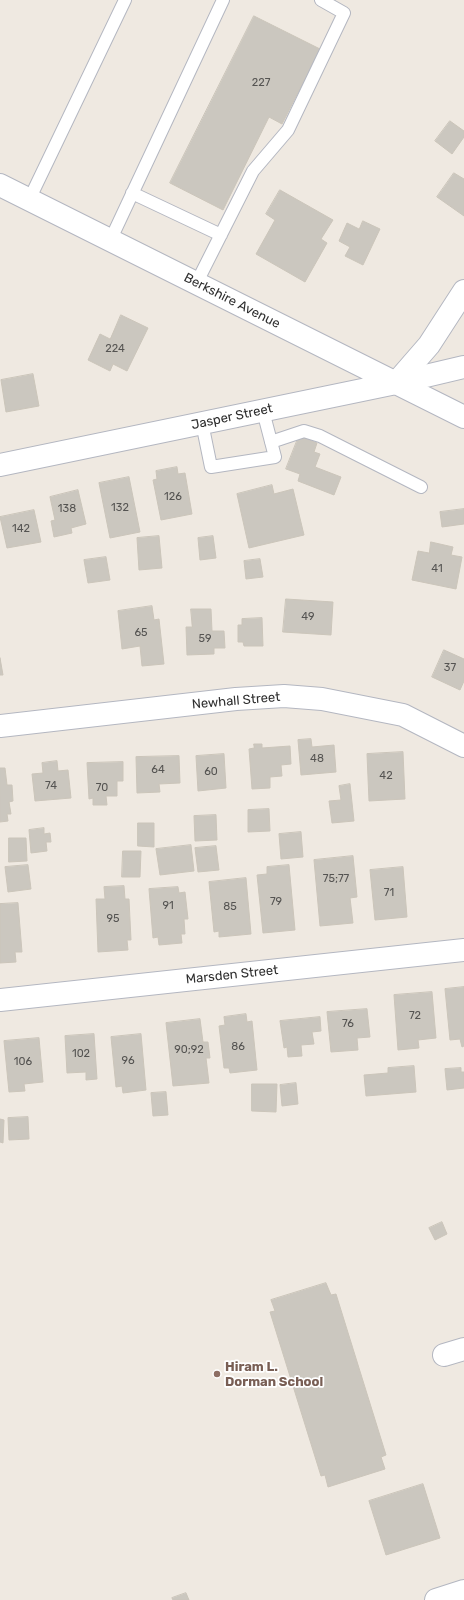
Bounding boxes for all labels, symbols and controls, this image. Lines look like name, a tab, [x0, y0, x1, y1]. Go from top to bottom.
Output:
house number: 227	[252, 76, 270, 90]
street label: Berkshire Avenue	[181, 270, 283, 332]
house number: 224	[105, 342, 125, 356]
street label: Jasper Street	[190, 401, 274, 433]
house number: 126	[164, 490, 182, 504]
house number: 132	[111, 501, 129, 515]
house number: 138	[58, 502, 76, 516]
house number: 142	[12, 522, 30, 536]
house number: 41	[431, 562, 443, 576]
house number: 49	[301, 610, 315, 624]
house number: 65	[134, 626, 148, 640]
house number: 59	[198, 632, 212, 646]
house number: 37	[444, 661, 456, 675]
street label: Newhall Street	[191, 689, 281, 713]
house number: 48	[310, 752, 324, 766]
house number: 64	[151, 763, 165, 777]
house number: 60	[204, 765, 218, 779]
house number: 42	[379, 769, 393, 783]
house number: 74	[45, 779, 57, 793]
house number: 70	[96, 781, 108, 795]
house number: 75;77	[323, 872, 349, 886]
house number: 71	[384, 886, 394, 900]
house number: 79	[270, 895, 282, 909]
house number: 91	[162, 899, 174, 913]
house number: 85	[223, 900, 237, 914]
house number: 95	[106, 912, 120, 926]
street label: Marsden Street	[185, 962, 279, 988]
house number: 72	[409, 1009, 421, 1023]
house number: 76	[342, 1017, 354, 1031]
house number: 86	[231, 1040, 245, 1054]
house number: 90;92	[174, 1043, 204, 1057]
house number: 102	[72, 1047, 90, 1061]
house number: 96	[121, 1054, 135, 1068]
house number: 106	[14, 1055, 32, 1069]
place label: Hiram L. Dorman School	[225, 1359, 323, 1390]
marker: Hiram L. Dorman School	[212, 1369, 222, 1379]

